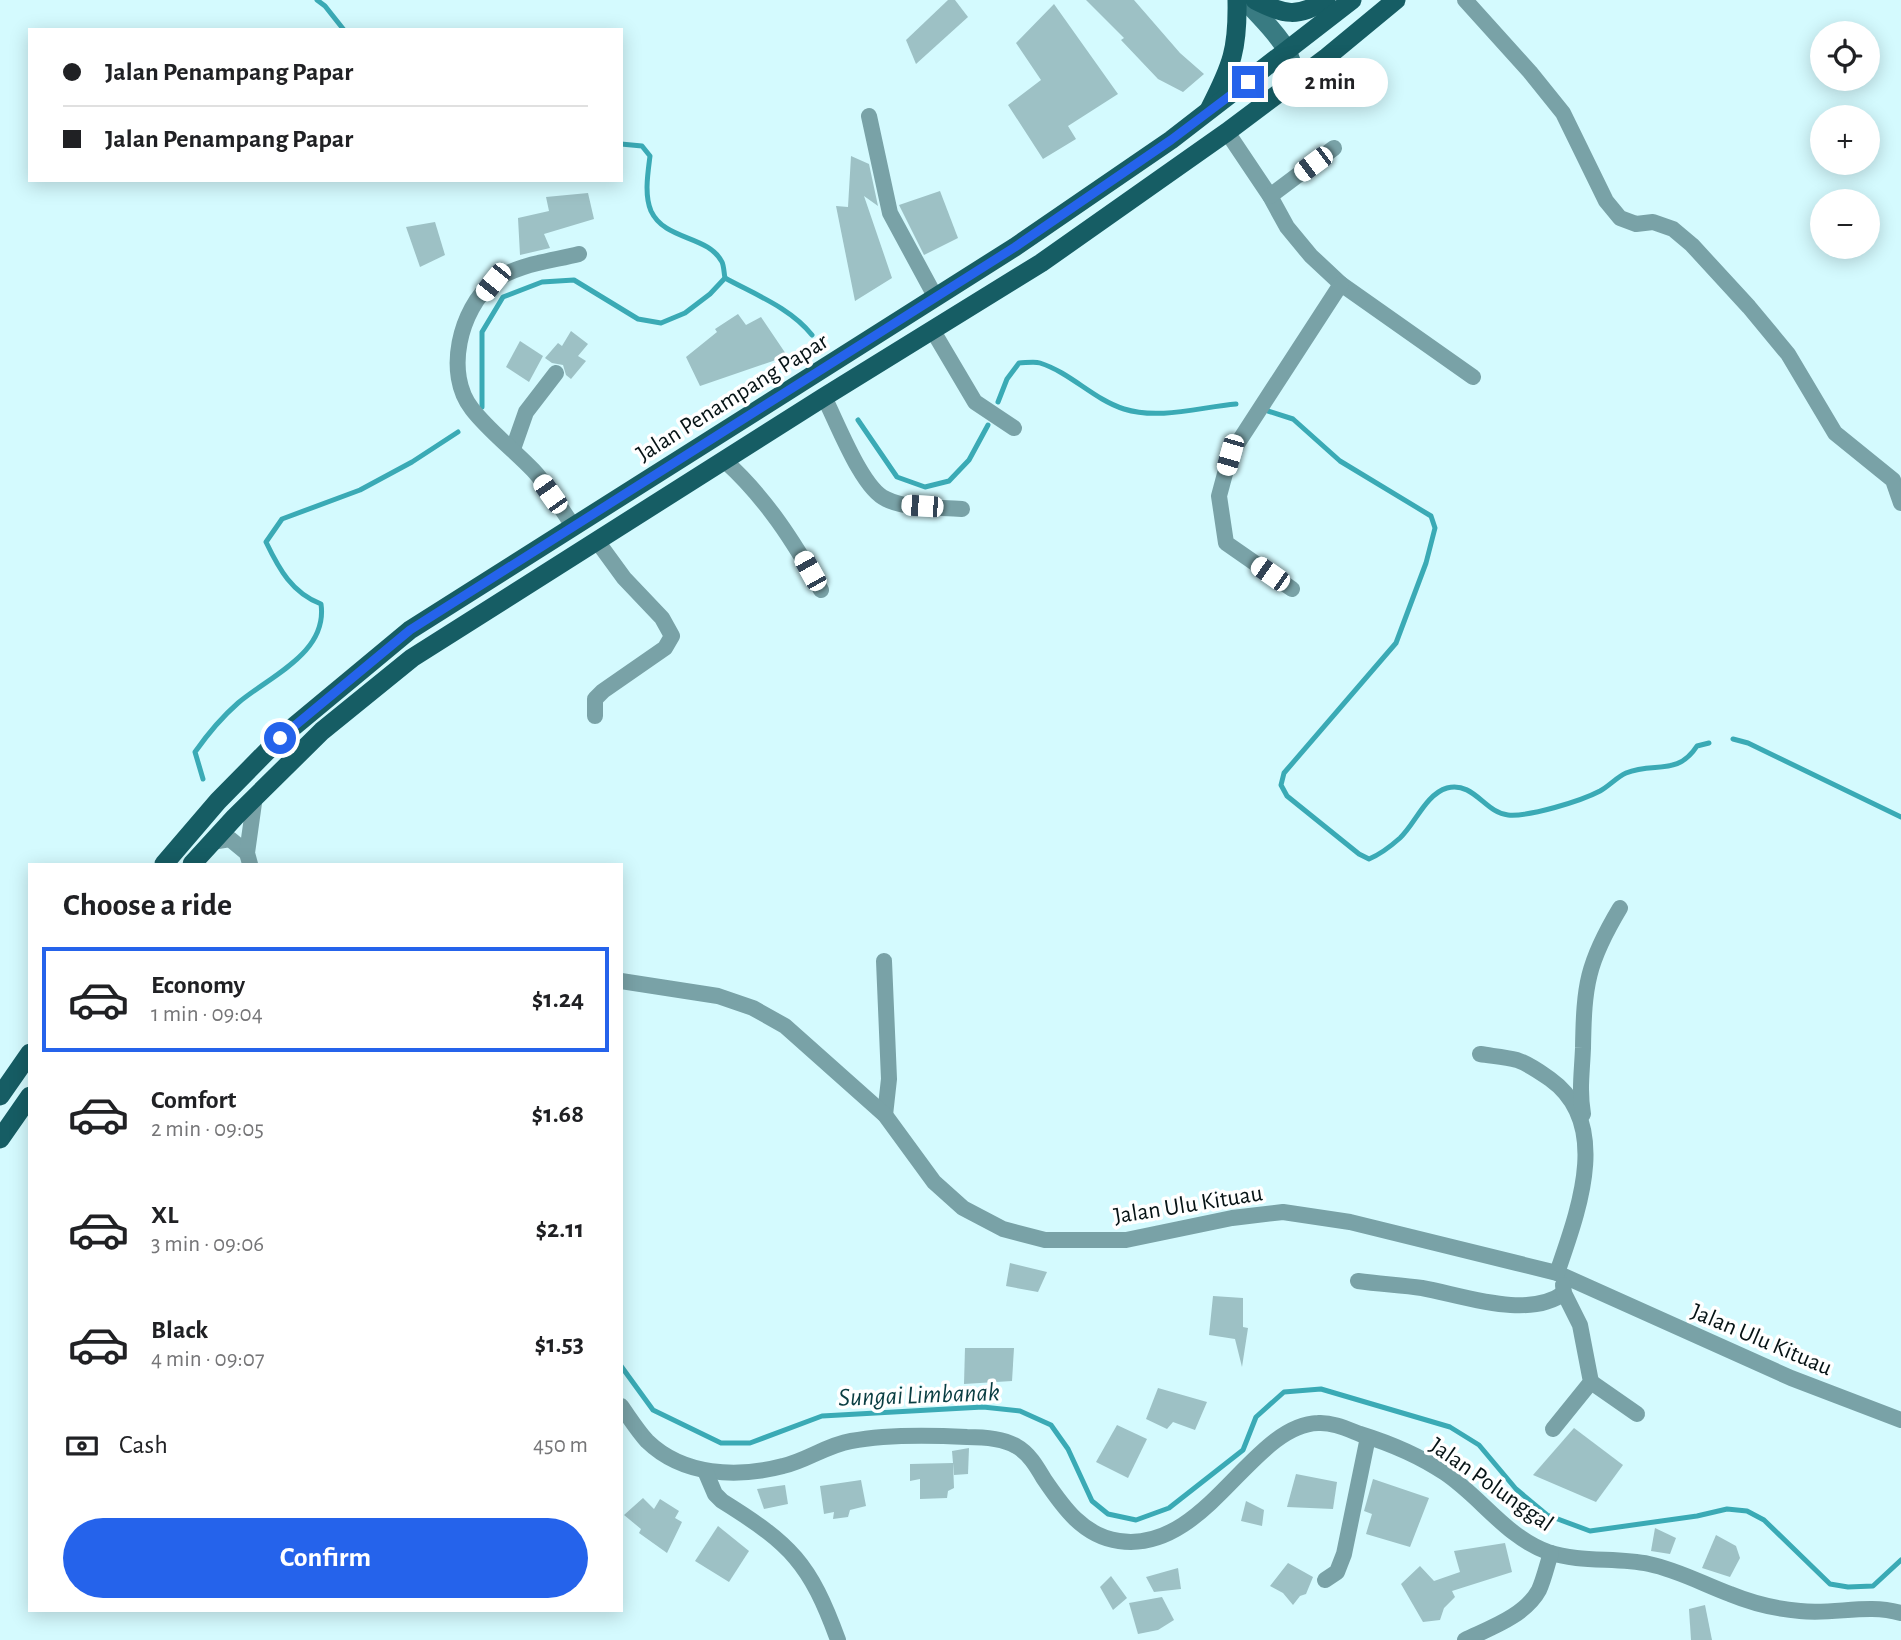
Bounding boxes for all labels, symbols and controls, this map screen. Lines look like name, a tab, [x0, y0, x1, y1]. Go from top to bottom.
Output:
map controls	[1810, 21, 1880, 259]
button: locate	[1810, 21, 1880, 91]
callout: 2 min	[1272, 57, 1388, 106]
text: Jalan Penampang Papar	[105, 59, 353, 85]
route end	[1232, 66, 1264, 98]
text: 2 min	[1304, 71, 1356, 94]
button: +	[1810, 105, 1880, 175]
text: Jalan Penampang Papar	[105, 126, 353, 152]
car	[1290, 143, 1337, 185]
button: −	[1810, 189, 1880, 259]
car	[472, 259, 515, 305]
street label: Jalan Penampang Papar	[632, 329, 833, 467]
car	[1215, 432, 1246, 478]
car	[530, 471, 571, 517]
car	[901, 494, 944, 518]
car	[791, 548, 830, 594]
car	[1247, 553, 1294, 595]
route start	[264, 722, 296, 754]
text: Choose a ride	[63, 889, 232, 921]
icon: car	[67, 968, 130, 1031]
text: Economy	[151, 972, 245, 998]
text: $1.24	[532, 986, 584, 1012]
text: 1 min · 09:04	[151, 1003, 263, 1026]
icon: car	[67, 1083, 130, 1146]
text: Comfort	[151, 1087, 236, 1113]
text: $1.68	[532, 1101, 584, 1127]
text: 2 min · 09:05	[151, 1118, 264, 1141]
street label: Jalan Ulu Kituau	[1112, 1181, 1264, 1229]
icon: car	[67, 1198, 130, 1261]
text: XL	[151, 1202, 178, 1228]
text: $2.11	[535, 1216, 584, 1242]
text: 3 min · 09:06	[151, 1233, 264, 1256]
street label: Jalan Ulu Kituau	[1688, 1299, 1836, 1380]
icon: car	[67, 1313, 130, 1376]
text: Black	[151, 1317, 208, 1343]
text: $1.53	[535, 1331, 584, 1357]
text: 4 min · 09:07	[151, 1348, 265, 1371]
water label: Sungai Limbanak	[838, 1379, 1000, 1411]
icon: cash	[63, 1427, 101, 1465]
text: Cash	[119, 1432, 168, 1458]
street label: Jalan Polunggal	[1425, 1433, 1558, 1536]
text: 450 m	[533, 1434, 588, 1457]
button: Confirm	[63, 1518, 588, 1598]

